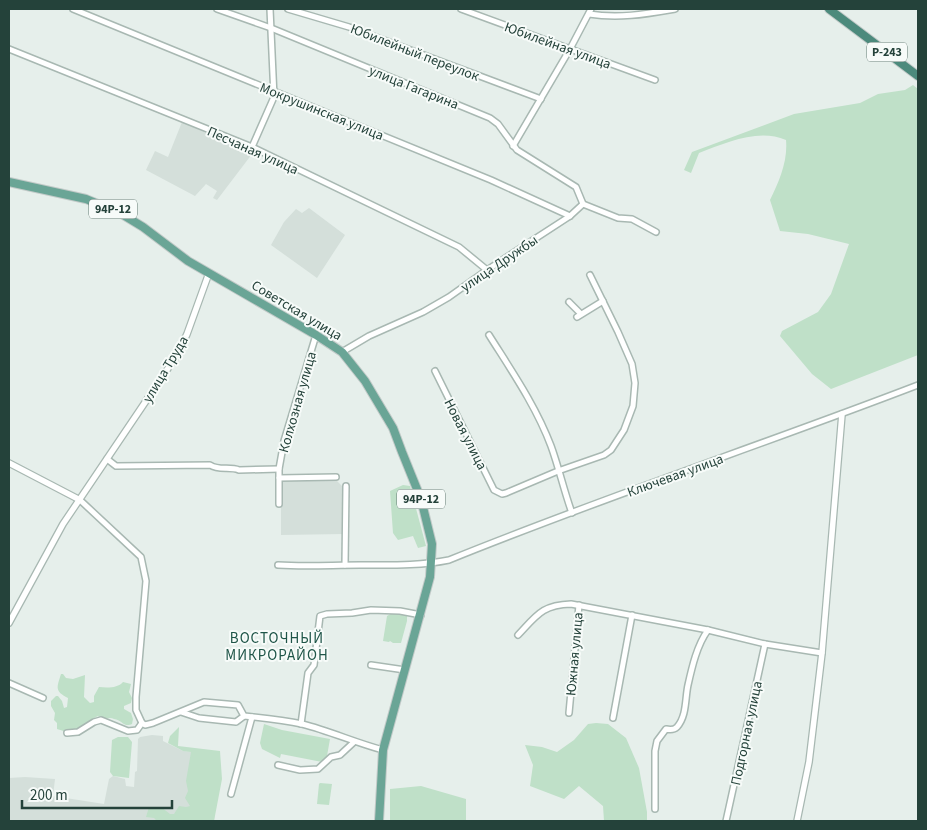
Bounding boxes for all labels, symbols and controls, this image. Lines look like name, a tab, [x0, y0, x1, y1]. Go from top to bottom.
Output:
street label: Юбилейная улица	[502, 17, 614, 75]
street label: Юбилейный переулок	[347, 19, 482, 87]
road number: Р-243	[867, 42, 907, 62]
street label: улица Гагарина	[366, 61, 461, 115]
street label: Мокрушинская улица	[257, 78, 387, 146]
street label: Песчаная улица	[204, 122, 301, 180]
road number: 94Р-12	[89, 200, 137, 218]
street label: улица Дружбы	[457, 231, 542, 297]
street label: Советская улица	[247, 276, 346, 346]
street label: улица Труда	[138, 332, 194, 407]
street label: Колхозная улица	[274, 349, 322, 455]
street label: Новая улица	[439, 395, 492, 474]
street label: Ключевая улица	[624, 449, 726, 503]
road number: 94Р-12	[397, 489, 445, 508]
street label: Южная улица	[561, 611, 589, 697]
district label: ВОСТОЧНЫЙ МИКРОРАЙОН	[225, 628, 329, 666]
street label: Подгорная улица	[726, 679, 768, 787]
scale bar	[22, 778, 172, 810]
text: 200 m	[30, 785, 68, 806]

